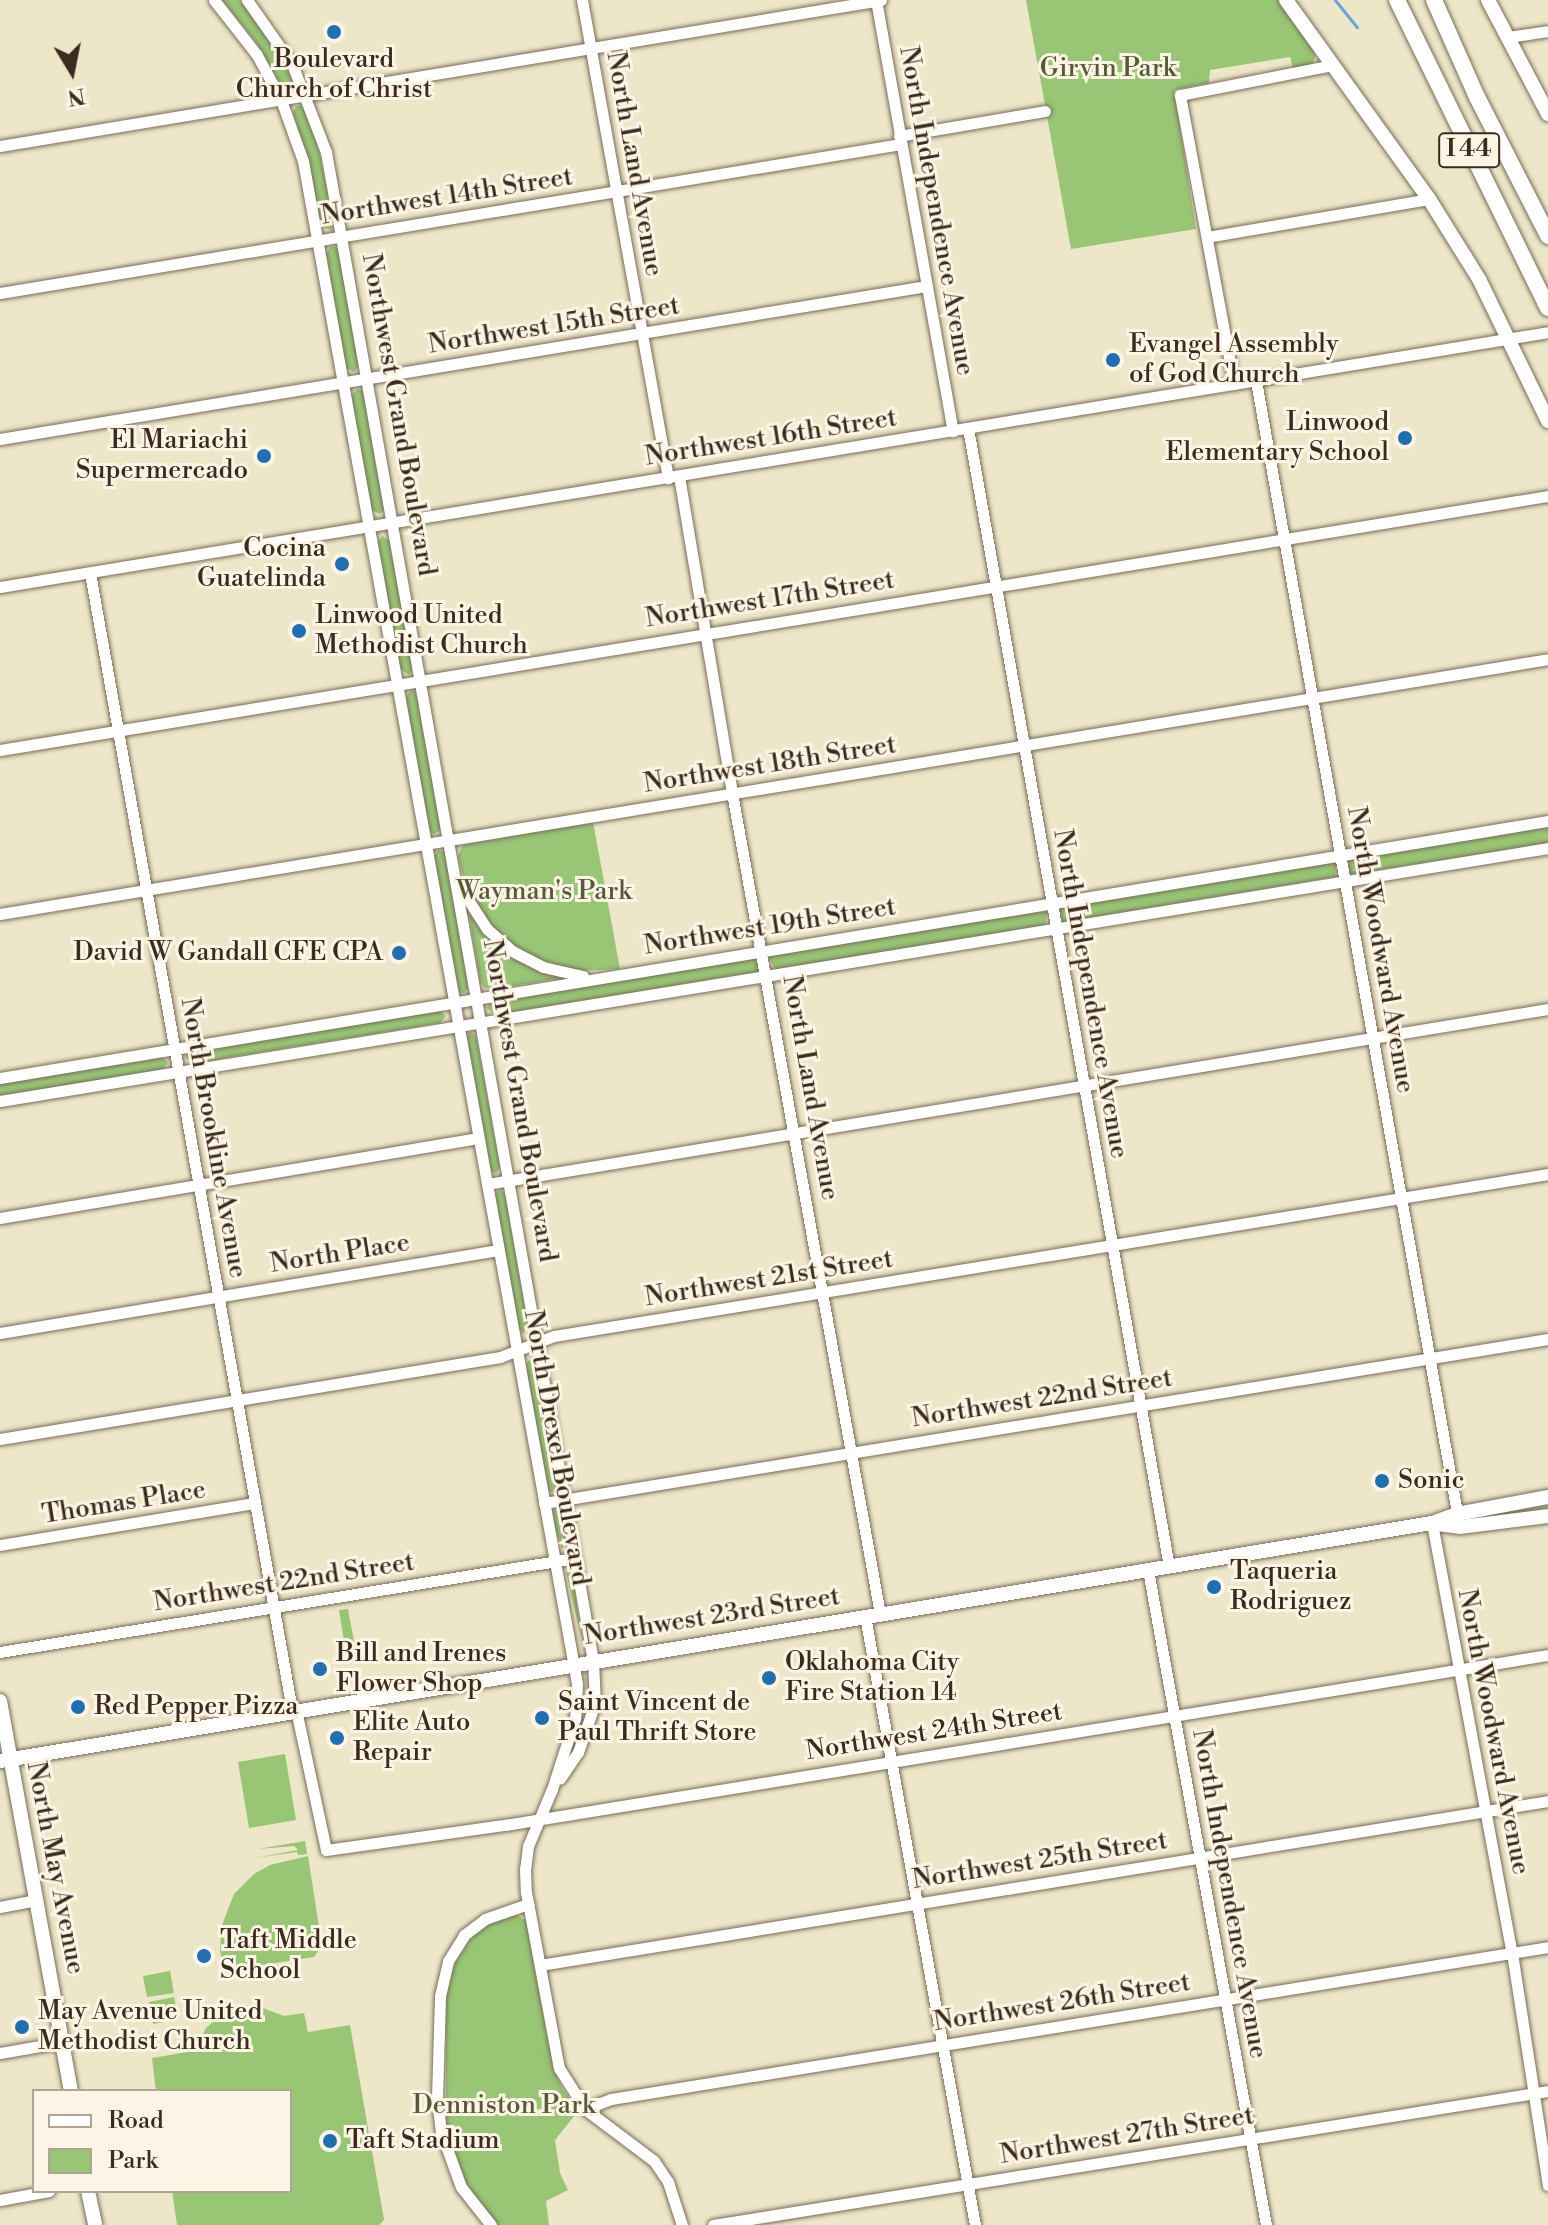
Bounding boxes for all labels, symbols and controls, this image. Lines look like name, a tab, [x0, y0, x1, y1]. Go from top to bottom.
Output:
marker: Boulevard Church of Christ	[325, 23, 343, 41]
north arrow	[32, 32, 112, 112]
place label: Boulevard Church of Christ	[236, 44, 432, 106]
street label: North Independence Avenue	[892, 44, 980, 378]
street label: North Land Avenue	[599, 49, 669, 279]
park label: Girvin Park	[1040, 53, 1176, 85]
text: N	[65, 81, 87, 111]
road number: I 44	[1437, 130, 1501, 170]
street label: Northwest 14th Street	[319, 162, 575, 232]
street label: Northwest Grand Boulevard	[354, 251, 442, 579]
street label: Northwest 15th Street	[426, 291, 682, 361]
place label: Evangel Assembly of God Church	[1129, 329, 1339, 390]
marker: Evangel Assembly of God Church	[1104, 351, 1122, 369]
street label: Northwest 16th Street	[643, 403, 899, 473]
place label: Linwood Elementary School	[1166, 407, 1389, 468]
place label: El Mariachi Supermercado	[76, 425, 248, 486]
marker: Linwood Elementary School	[1396, 429, 1414, 447]
marker: El Mariachi Supermercado	[255, 447, 273, 465]
place label: Cocina Guatelinda	[197, 533, 326, 594]
marker: Cocina Guatelinda	[333, 555, 351, 573]
street label: Northwest 17th Street	[643, 565, 897, 635]
place label: Linwood United Methodist Church	[315, 600, 528, 662]
marker: Linwood United Methodist Church	[290, 622, 308, 640]
street label: Northwest 18th Street	[642, 730, 898, 800]
street label: North Woodward Avenue	[1339, 804, 1421, 1096]
street label: North Independence Avenue	[1046, 827, 1134, 1161]
park label: Wayman's Park	[456, 876, 632, 908]
street label: Northwest 19th Street	[642, 892, 898, 962]
place label: David W Gandall CFE CPA	[73, 937, 383, 969]
street label: Northwest Grand Boulevard	[475, 937, 563, 1265]
marker: David W Gandall CFE CPA	[390, 944, 408, 962]
street label: North Land Avenue	[775, 973, 845, 1203]
street label: North Brookline Avenue	[173, 995, 253, 1281]
street label: North Place	[268, 1228, 412, 1280]
street label: Northwest 21st Street	[643, 1244, 895, 1314]
street label: North Drexel Boulevard	[516, 1308, 596, 1588]
street label: Northwest 22nd Street	[909, 1363, 1175, 1435]
place label: Sonic	[1398, 1465, 1465, 1497]
marker: Sonic	[1373, 1472, 1391, 1490]
street label: Thomas Place	[40, 1475, 208, 1531]
street label: Northwest 22nd Street	[151, 1547, 417, 1619]
place label: Taqueria Rodriguez	[1230, 1556, 1351, 1618]
marker: Taqueria Rodriguez	[1205, 1578, 1223, 1596]
street label: Northwest 23rd Street	[582, 1581, 842, 1653]
street label: North Woodward Avenue	[1450, 1587, 1536, 1877]
place label: Bill and Irenes Flower Shop	[336, 1638, 506, 1700]
place label: Oklahoma City Fire Station 14	[785, 1647, 959, 1708]
marker: Bill and Irenes Flower Shop	[311, 1660, 329, 1678]
marker: Oklahoma City Fire Station 14	[760, 1669, 778, 1687]
place label: Saint Vincent de Paul Thrift Store	[558, 1687, 757, 1748]
place label: Red Pepper Pizza	[94, 1691, 299, 1723]
street label: Northwest 24th Street	[804, 1696, 1064, 1768]
marker: Red Pepper Pizza	[69, 1698, 87, 1716]
place label: Elite Auto Repair	[353, 1707, 470, 1768]
marker: Saint Vincent de Paul Thrift Store	[533, 1709, 551, 1727]
street label: North Independence Avenue	[1185, 1727, 1273, 2061]
marker: Elite Auto Repair	[328, 1729, 346, 1747]
street label: North May Avenue	[19, 1759, 91, 1977]
street label: Northwest 25th Street	[910, 1825, 1170, 1897]
place label: Taft Middle School	[220, 1925, 357, 1986]
marker: Taft Middle School	[195, 1947, 213, 1965]
street label: Northwest 26th Street	[932, 1967, 1192, 2039]
place label: May Avenue United Methodist Church	[38, 1996, 262, 2058]
marker: May Avenue United Methodist Church	[13, 2018, 31, 2036]
legend	[32, 2089, 292, 2193]
park label: Denniston Park	[413, 2090, 595, 2122]
street label: Northwest 27th Street	[998, 2101, 1256, 2171]
text: Road	[108, 2106, 164, 2136]
place label: Taft Stadium	[346, 2125, 499, 2157]
marker: Taft Stadium	[321, 2132, 339, 2150]
text: Park	[108, 2146, 158, 2176]

